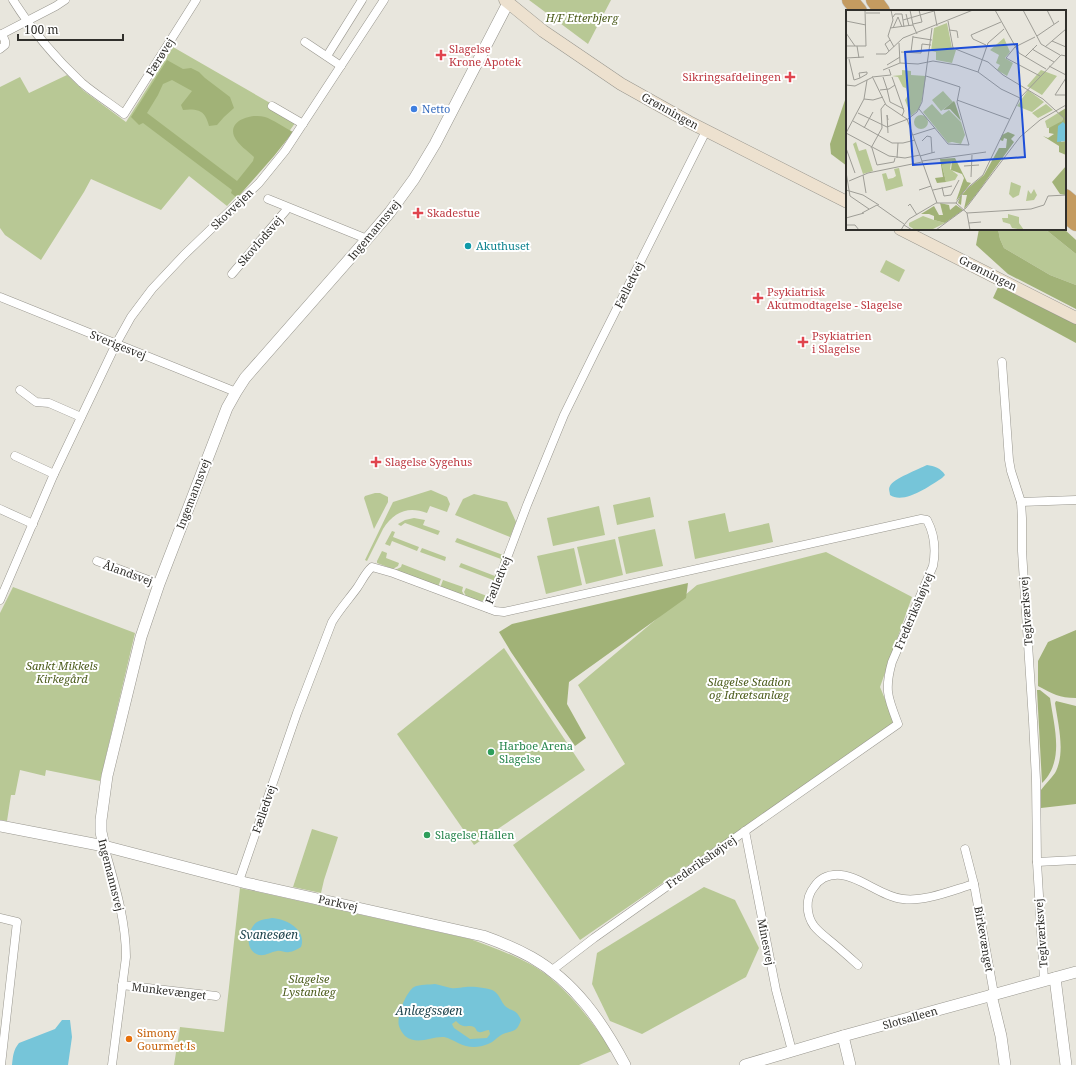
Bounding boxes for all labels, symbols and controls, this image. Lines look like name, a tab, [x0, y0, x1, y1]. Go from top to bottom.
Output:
park label: H/F Etterbjerg	[545, 10, 619, 25]
inset map	[846, 10, 1066, 230]
scale bar	[18, 16, 123, 42]
text: 100 m	[24, 21, 59, 38]
street label: Færøvej	[142, 35, 177, 79]
place label: Slagelse Krone Apotek	[449, 41, 522, 69]
marker: Slagelse Krone Apotek	[436, 50, 446, 60]
place label: Sikringsafdelingen	[683, 69, 781, 84]
marker: Sikringsafdelingen	[784, 71, 796, 83]
street label: Grønningen	[639, 89, 701, 132]
place label: Netto	[422, 101, 450, 116]
marker: Netto	[409, 104, 419, 114]
street label: Skovvejen	[207, 185, 256, 233]
street label: Ingemannsvej	[344, 196, 403, 263]
place label: Skadestue	[427, 205, 480, 220]
marker: Skadestue	[412, 207, 424, 219]
street label: Skovlodsvej	[234, 212, 286, 269]
place label: Akuthuset	[476, 238, 530, 253]
marker: Akuthuset	[463, 241, 473, 251]
street label: Grønningen	[957, 252, 1020, 294]
street label: Fælledvej	[610, 259, 647, 311]
place label: Psykiatrisk Akutmodtagelse - Slagelse	[767, 284, 903, 312]
marker: Psykiatrisk Akutmodtagelse - Slagelse	[752, 292, 764, 304]
street label: Sverigesvej	[88, 326, 148, 363]
place label: Psykiatrien i Slagelse	[812, 328, 872, 356]
marker: Psykiatrien i Slagelse	[797, 336, 809, 348]
place label: Slagelse Sygehus	[385, 454, 472, 469]
street label: Ingemannsvej	[172, 456, 213, 531]
marker: Slagelse Sygehus	[370, 456, 382, 468]
street label: Fælledvej	[481, 554, 514, 606]
street label: Ålandsvej	[101, 557, 155, 588]
street label: Frederikshøjvej	[891, 570, 937, 652]
street label: Teglværksvej	[1016, 576, 1035, 646]
park label: Sankt Mikkels Kirkegård	[26, 658, 98, 686]
park label: Slagelse Stadion og Idrætsanlæg	[708, 674, 791, 702]
place label: Harboe Arena Slagelse	[499, 738, 573, 766]
marker: Harboe Arena Slagelse	[486, 747, 496, 757]
street label: Fælledvej	[248, 783, 279, 835]
place label: Slagelse Hallen	[435, 827, 514, 842]
marker: Slagelse Hallen	[422, 830, 432, 840]
street label: Frederikshøjvej	[663, 832, 739, 891]
street label: Ingemannsvej	[95, 837, 128, 913]
street label: Parkvej	[317, 891, 359, 914]
street label: Teglværksvej	[1031, 898, 1050, 968]
street label: Birkevænget	[971, 905, 998, 973]
street label: Minesvej	[755, 917, 778, 967]
water label: Svanesøen	[240, 926, 298, 943]
park label: Slagelse Lystanlæg	[281, 971, 336, 999]
street label: Munkevænget	[131, 978, 207, 1003]
water label: Anlægssøen	[395, 1002, 462, 1019]
street label: Slotsalleen	[881, 1003, 939, 1033]
place label: Simony Gourmet Is	[137, 1025, 195, 1053]
marker: Simony Gourmet Is	[124, 1034, 134, 1044]

